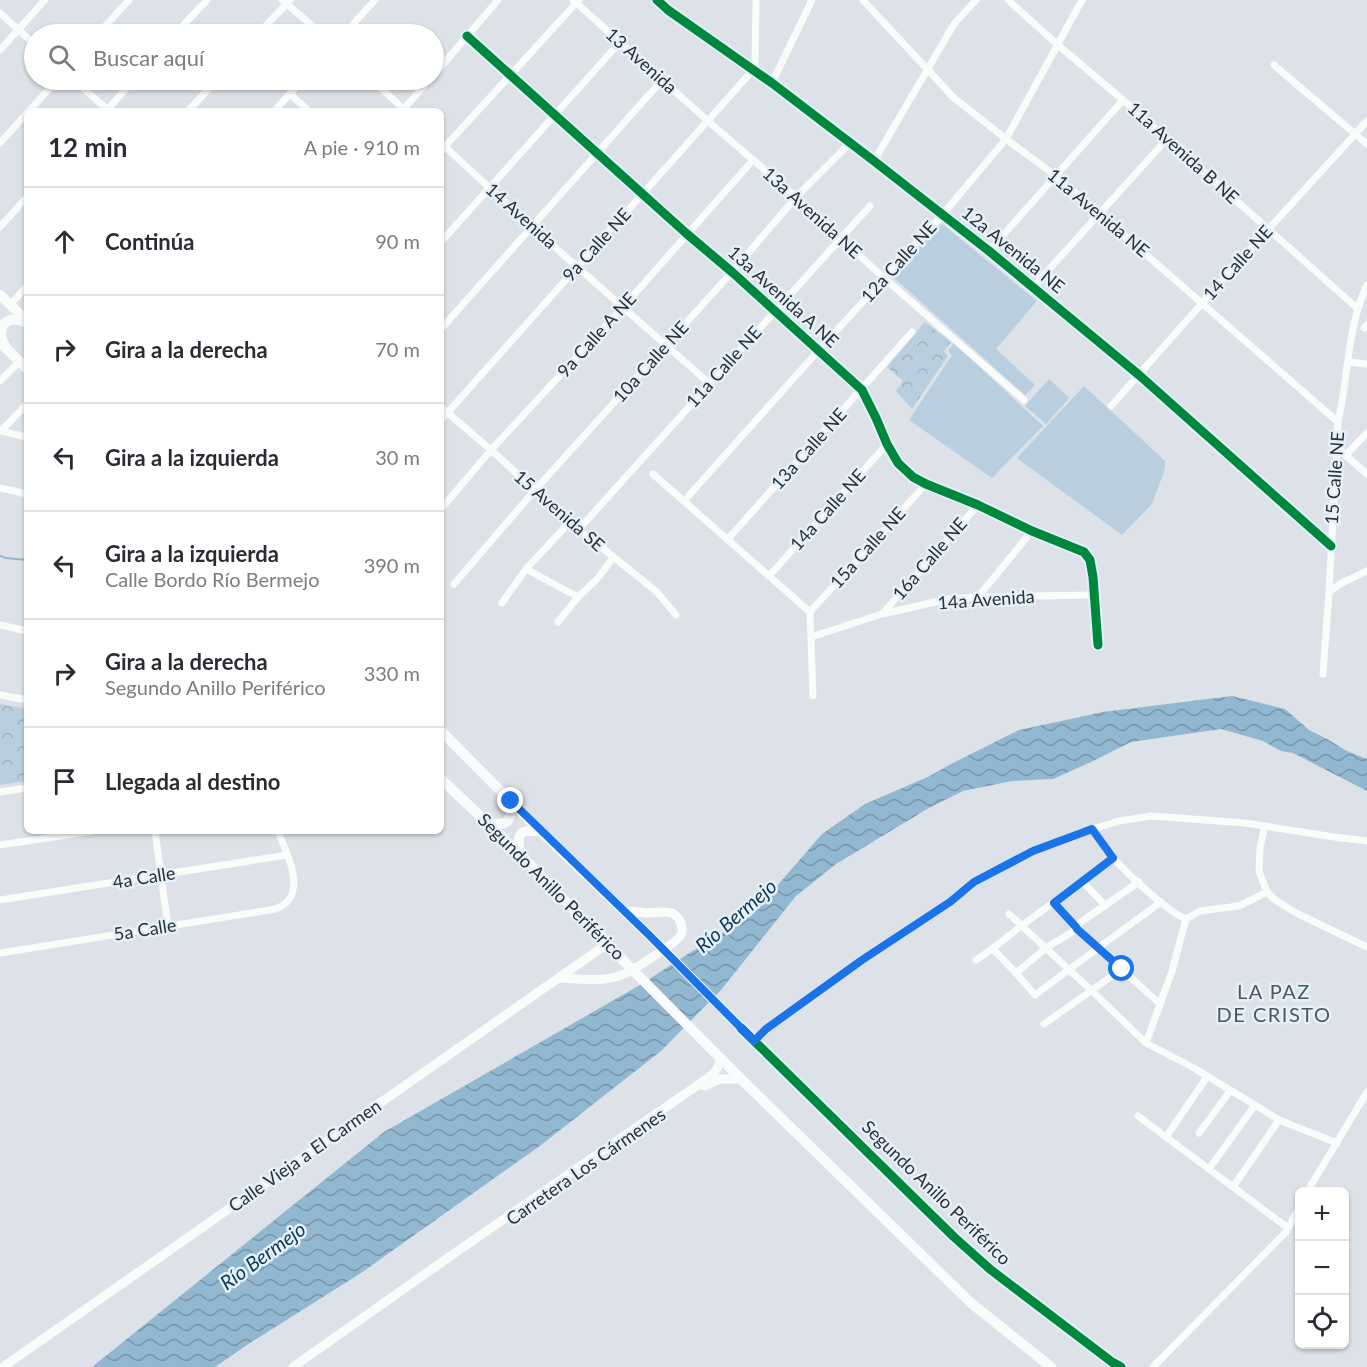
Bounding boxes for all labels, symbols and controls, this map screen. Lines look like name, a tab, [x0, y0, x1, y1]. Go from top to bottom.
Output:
street label: 13 Avenida	[602, 23, 682, 98]
search box	[24, 24, 444, 90]
icon: search	[45, 41, 78, 74]
text: Buscar aquí	[93, 44, 204, 71]
street label: 11a Avenida B NE	[1123, 96, 1244, 208]
text: 12 min	[48, 131, 128, 163]
text: A pie · 910 m	[304, 135, 420, 159]
street label: 13a Avenida NE	[758, 162, 867, 263]
street label: 11a Avenida NE	[1043, 163, 1154, 261]
street label: 14 Avenida	[482, 178, 562, 253]
street label: 12a Avenida NE	[958, 201, 1070, 297]
street label: 9a Calle NE	[557, 203, 635, 286]
street label: 12a Calle NE	[856, 216, 941, 307]
street label: 14 Calle NE	[1198, 220, 1277, 304]
icon: ahead	[48, 225, 81, 258]
text: Continúa	[105, 228, 194, 255]
text: 90 m	[375, 229, 420, 253]
street label: 13a Avenida A NE	[724, 241, 844, 352]
street label: 9a Calle A NE	[552, 287, 640, 382]
street label: 10a Calle NE	[608, 316, 693, 407]
street label: 11a Calle NE	[681, 321, 766, 412]
icon: right	[48, 333, 81, 366]
text: Gira a la derecha	[105, 336, 268, 363]
text: 70 m	[375, 337, 420, 361]
street label: 13a Calle NE	[766, 403, 851, 494]
street label: 15 Calle NE	[1320, 431, 1348, 525]
icon: left	[48, 441, 81, 474]
text: Gira a la izquierda	[105, 444, 279, 471]
text: 30 m	[375, 445, 420, 469]
street label: 14a Calle NE	[785, 464, 870, 555]
street label: 15 Avenida SE	[510, 465, 610, 556]
street label: 15a Calle NE	[825, 502, 910, 593]
street label: 16a Calle NE	[887, 513, 971, 604]
text: Gira a la izquierda	[105, 540, 279, 567]
icon: left	[48, 549, 81, 582]
text: 390 m	[364, 553, 420, 577]
text: Calle Bordo Río Bermejo	[105, 567, 320, 591]
street label: 14a Avenida	[937, 585, 1035, 613]
text: Gira a la derecha	[105, 648, 268, 675]
icon: right	[48, 657, 81, 690]
text: 330 m	[364, 661, 420, 685]
text: Segundo Anillo Periférico	[105, 675, 326, 699]
icon: arrive	[48, 765, 81, 798]
text: Llegada al destino	[105, 768, 281, 795]
route end	[497, 787, 523, 813]
street label: Segundo Anillo Periférico	[474, 808, 630, 964]
street label: 4a Calle	[111, 861, 177, 893]
water label: Río Bermejo	[690, 873, 781, 957]
street label: 5a Calle	[112, 913, 178, 945]
route start	[1108, 955, 1134, 981]
district label: LA PAZ DE CRISTO	[1217, 979, 1331, 1026]
street label: Calle Vieja a El Carmen	[224, 1094, 385, 1216]
street label: Carretera Los Cármenes	[502, 1103, 669, 1230]
street label: Segundo Anillo Periférico	[858, 1115, 1016, 1269]
map controls	[1295, 1187, 1349, 1349]
button: +	[1295, 1187, 1349, 1241]
water label: Río Bermejo	[215, 1216, 310, 1294]
button: −	[1295, 1241, 1349, 1295]
button: locate	[1295, 1295, 1349, 1349]

